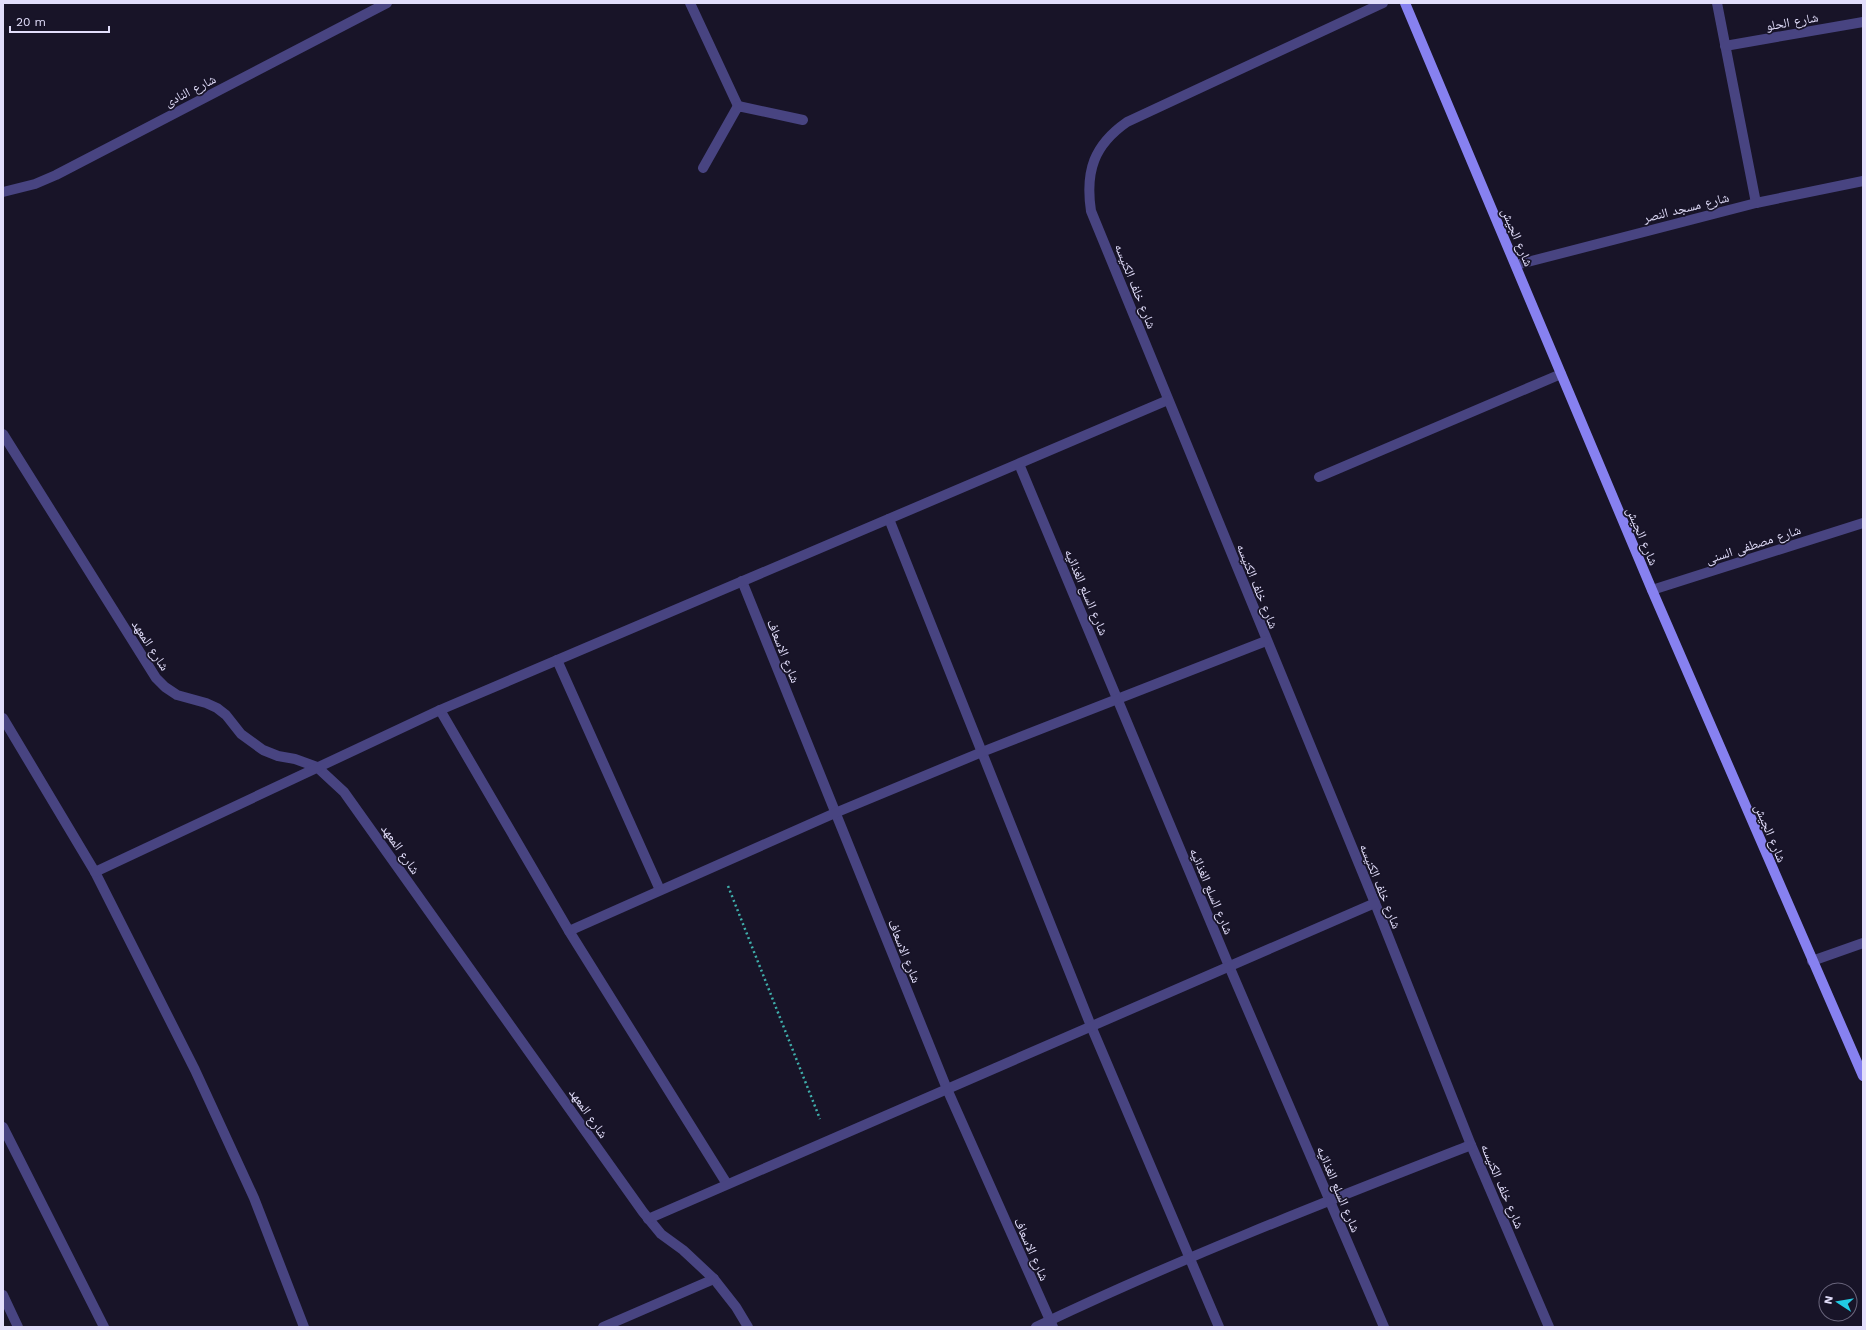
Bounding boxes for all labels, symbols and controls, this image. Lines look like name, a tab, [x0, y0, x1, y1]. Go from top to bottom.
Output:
scale bar	[10, 8, 109, 34]
street label: شارع الحلو	[1765, 10, 1820, 35]
text: 20 m	[16, 15, 46, 29]
street label: شارع النادى	[162, 71, 219, 112]
street label: شارع مسجد النصر	[1641, 190, 1731, 228]
street label: شارع الجيش	[1497, 206, 1536, 269]
street label: شارع خلف الكنيسه	[1110, 241, 1159, 332]
street label: شارع الجيش	[1622, 505, 1661, 568]
street label: شارع مصطفى السنى	[1704, 522, 1803, 569]
street label: شارع خلف الكنيسه	[1232, 541, 1281, 632]
street label: شارع السلع الغذائيه	[1060, 547, 1111, 638]
street label: شارع المعهد	[127, 617, 172, 674]
street label: شارع الاسعاف	[762, 617, 803, 686]
street label: شارع الجيش	[1750, 802, 1789, 865]
street label: شارع المعهد	[376, 822, 423, 878]
street label: شارع خلف الكنيسه	[1355, 841, 1404, 932]
street label: شارع السلع الغذائيه	[1185, 846, 1236, 937]
street label: شارع الاسعاف	[883, 917, 924, 986]
street label: شارع المعهد	[564, 1086, 611, 1142]
street label: شارع خلف الكنيسه	[1476, 1142, 1527, 1232]
street label: شارع السلع الغذائيه	[1312, 1144, 1363, 1235]
street label: شارع الاسعاف	[1009, 1215, 1052, 1284]
north arrow	[1818, 1282, 1858, 1322]
text: N	[1822, 1295, 1836, 1305]

